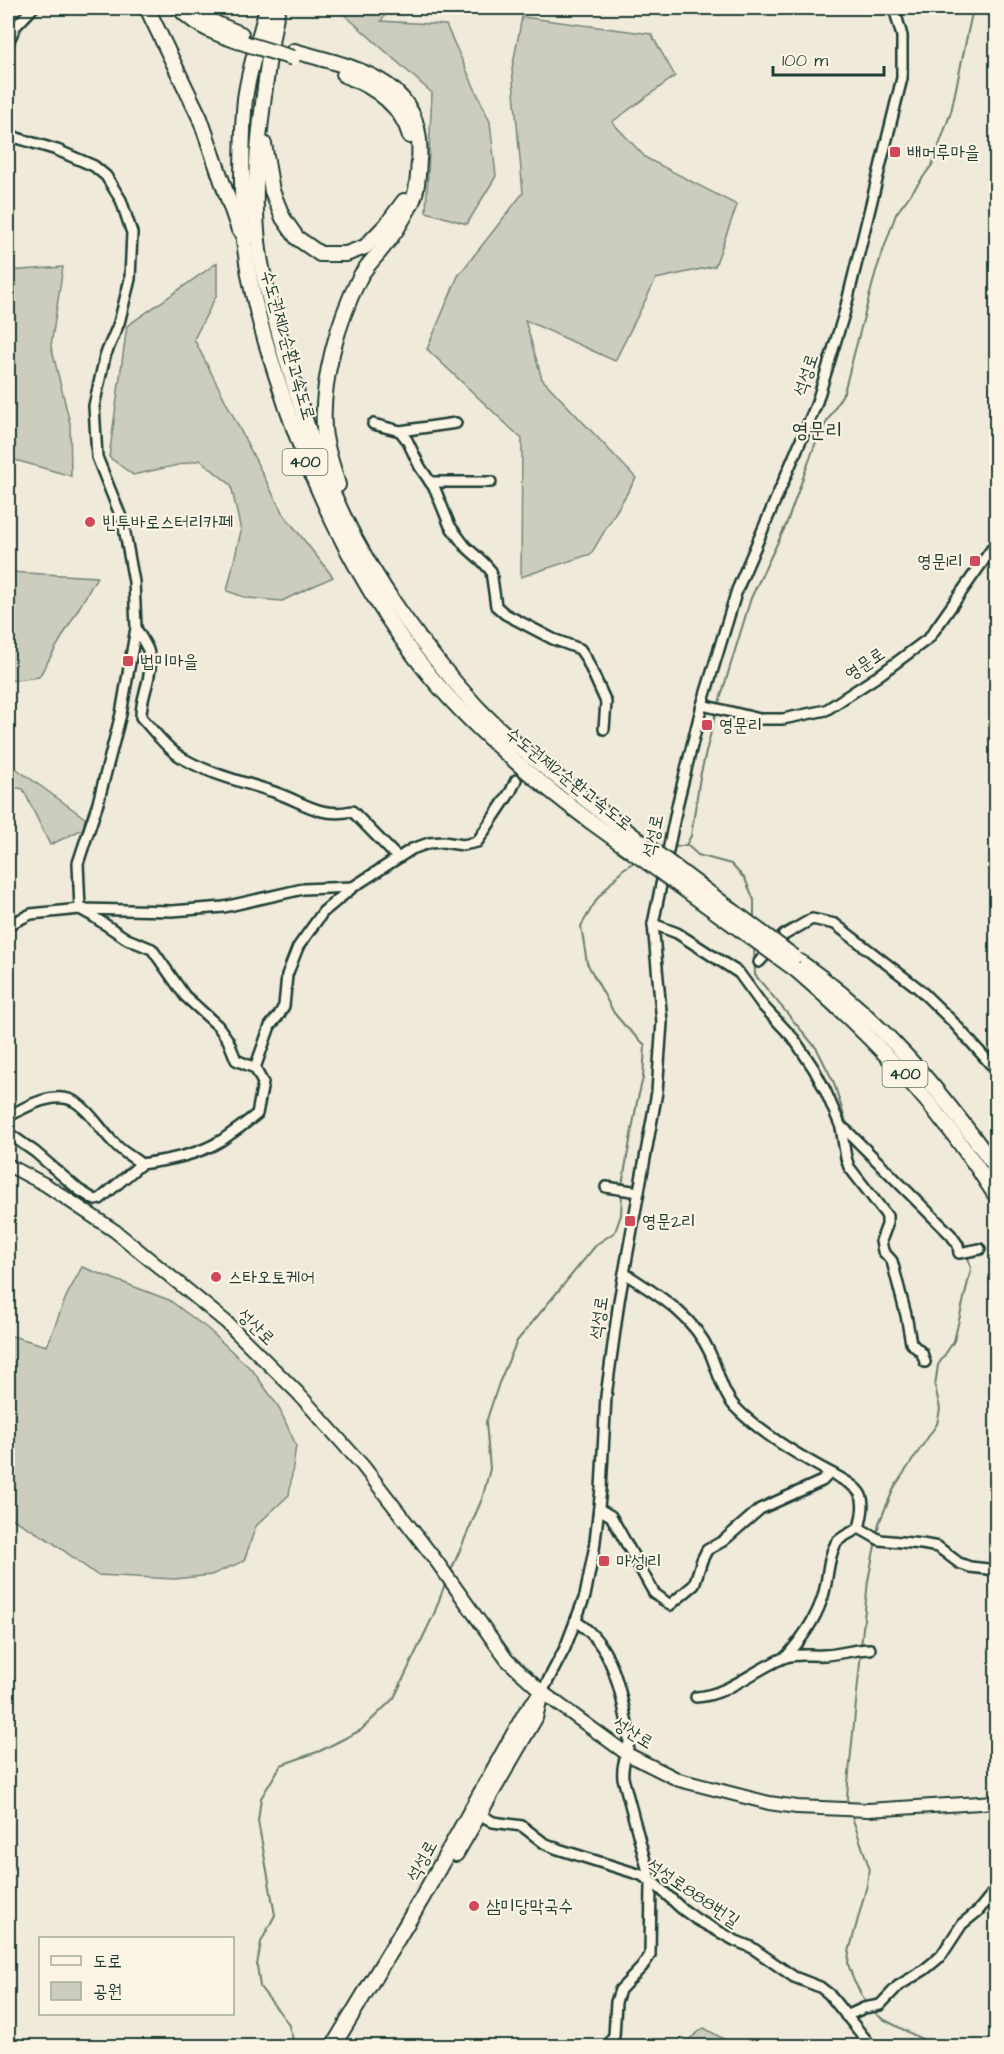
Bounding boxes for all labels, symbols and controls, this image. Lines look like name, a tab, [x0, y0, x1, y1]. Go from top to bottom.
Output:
scale bar	[773, 39, 884, 77]
text: 100 m	[782, 48, 828, 73]
place label: 배머루마을	[907, 140, 979, 165]
marker: 배머루마을	[888, 145, 902, 159]
street label: 수도권제2순환고속도로	[255, 267, 321, 423]
street label: 석성로	[787, 350, 825, 400]
district label: 영문리	[792, 416, 842, 445]
road number: 400	[282, 449, 328, 475]
place label: 빈투바로스터리카페	[102, 510, 233, 535]
marker: 빈투바로스터리카페	[83, 515, 97, 529]
place label: 영문1리	[917, 549, 963, 574]
marker: 영문1리	[968, 554, 982, 568]
street label: 영문로	[840, 641, 890, 687]
place label: 법미마을	[140, 649, 198, 674]
marker: 법미마을	[121, 654, 135, 668]
place label: 영문리	[719, 713, 762, 738]
marker: 영문리	[700, 718, 714, 732]
street label: 수도권제2순환고속도로	[500, 721, 638, 837]
street label: 석성로	[636, 812, 670, 860]
road number: 400	[882, 1061, 928, 1087]
place label: 영문2리	[642, 1209, 696, 1234]
marker: 영문2리	[623, 1214, 637, 1228]
place label: 스타오토케어	[228, 1265, 315, 1290]
marker: 스타오토케어	[209, 1270, 223, 1284]
street label: 석성로	[584, 1295, 614, 1341]
street label: 성산로	[232, 1303, 280, 1351]
place label: 마성1리	[616, 1549, 662, 1574]
marker: 마성1리	[597, 1554, 611, 1568]
street label: 성산로	[608, 1711, 658, 1755]
street label: 석성로	[401, 1836, 443, 1886]
street label: 석성로888번길	[641, 1853, 745, 1934]
place label: 삼미당막국수	[486, 1894, 573, 1919]
marker: 삼미당막국수	[467, 1899, 481, 1913]
legend	[39, 1937, 234, 2015]
text: 도로	[93, 1949, 122, 1974]
text: 공원	[93, 1979, 122, 2004]

